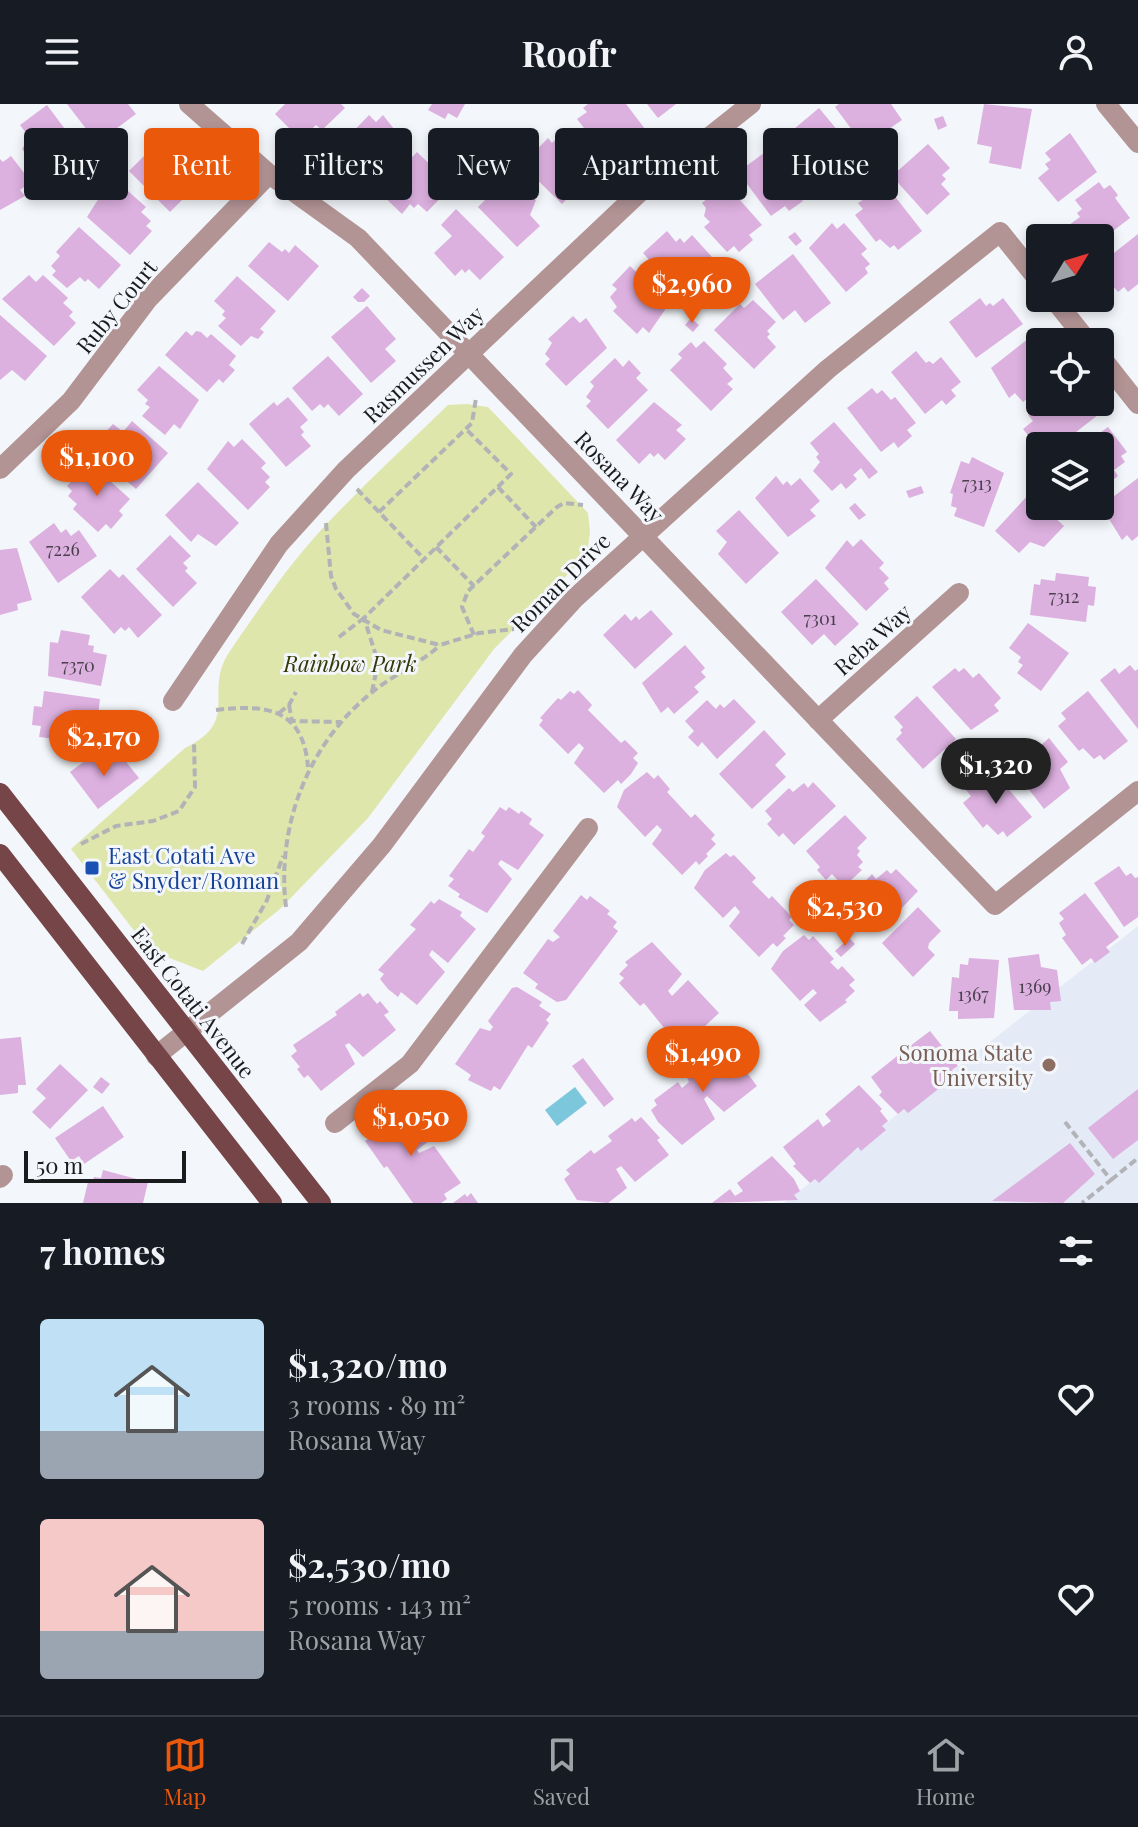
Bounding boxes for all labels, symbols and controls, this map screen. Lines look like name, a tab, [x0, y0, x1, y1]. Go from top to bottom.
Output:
text: Roofr	[521, 28, 617, 76]
icon: menu	[40, 30, 84, 74]
icon: person	[1054, 30, 1098, 74]
chip: Buy	[24, 128, 128, 200]
chip: Rent	[144, 128, 259, 200]
chip: Filters	[275, 128, 412, 200]
chip: New	[428, 128, 539, 200]
chip: Apartment	[555, 128, 747, 200]
chip: House	[763, 128, 898, 200]
north arrow	[1026, 224, 1114, 312]
map controls	[1026, 224, 1114, 520]
street label: Ruby Court	[69, 252, 164, 359]
pin: $2,960	[627, 257, 757, 325]
text: $2,960	[651, 265, 733, 300]
street label: Rasmussen Way	[356, 299, 490, 429]
button: locate	[1026, 328, 1114, 416]
street label: Rosana Way	[569, 424, 671, 528]
pin: $1,100	[32, 430, 162, 498]
button: layers	[1026, 432, 1114, 520]
text: $1,100	[59, 438, 135, 473]
house number: 7313	[962, 471, 992, 495]
street label: Roman Drive	[504, 526, 616, 638]
house number: 7226	[46, 537, 80, 561]
house number: 7312	[1049, 584, 1079, 608]
street label: Reba Way	[827, 596, 917, 682]
house number: 7301	[804, 606, 837, 630]
park label: Rainbow Park	[283, 648, 416, 678]
house number: 7370	[61, 653, 95, 677]
pin: $2,170	[39, 710, 169, 778]
text: $2,170	[67, 718, 141, 753]
pin: $1,320	[931, 738, 1061, 806]
text: $1,320	[959, 746, 1033, 781]
place label: East Cotati Ave & Snyder/Roman	[108, 840, 279, 895]
marker: East Cotati Ave & Snyder/Roman	[83, 859, 101, 877]
pin: $2,530	[780, 880, 910, 948]
text: $2,530	[807, 888, 883, 923]
street label: East Cotati Avenue	[125, 920, 263, 1084]
house number: 1369	[1019, 974, 1051, 998]
house number: 1367	[957, 982, 989, 1006]
pin: $1,490	[638, 1026, 768, 1094]
text: $1,490	[665, 1034, 741, 1069]
place label: Sonoma State University	[899, 1037, 1033, 1092]
marker: Sonoma State University	[1040, 1056, 1058, 1074]
pin: $1,050	[346, 1090, 476, 1158]
text: $1,050	[372, 1098, 450, 1133]
scale bar	[24, 1147, 186, 1183]
text: 50 m	[36, 1150, 83, 1180]
text: 7 homes	[40, 1228, 166, 1274]
icon: filters	[1054, 1229, 1098, 1273]
text: $1,320/mo	[288, 1341, 447, 1387]
icon: home	[104, 1351, 200, 1447]
icon: heart	[1054, 1377, 1098, 1421]
text: 3 rooms · 89 m²	[288, 1387, 465, 1422]
text: Rosana Way	[288, 1422, 426, 1457]
text: $2,530/mo	[288, 1541, 451, 1587]
icon: home	[104, 1551, 200, 1647]
icon: heart	[1054, 1577, 1098, 1621]
text: 5 rooms · 143 m²	[288, 1587, 471, 1622]
text: Rosana Way	[288, 1622, 426, 1657]
tab: Map	[163, 1733, 207, 1811]
tab: Saved	[533, 1733, 590, 1811]
tab: Home	[916, 1733, 975, 1811]

